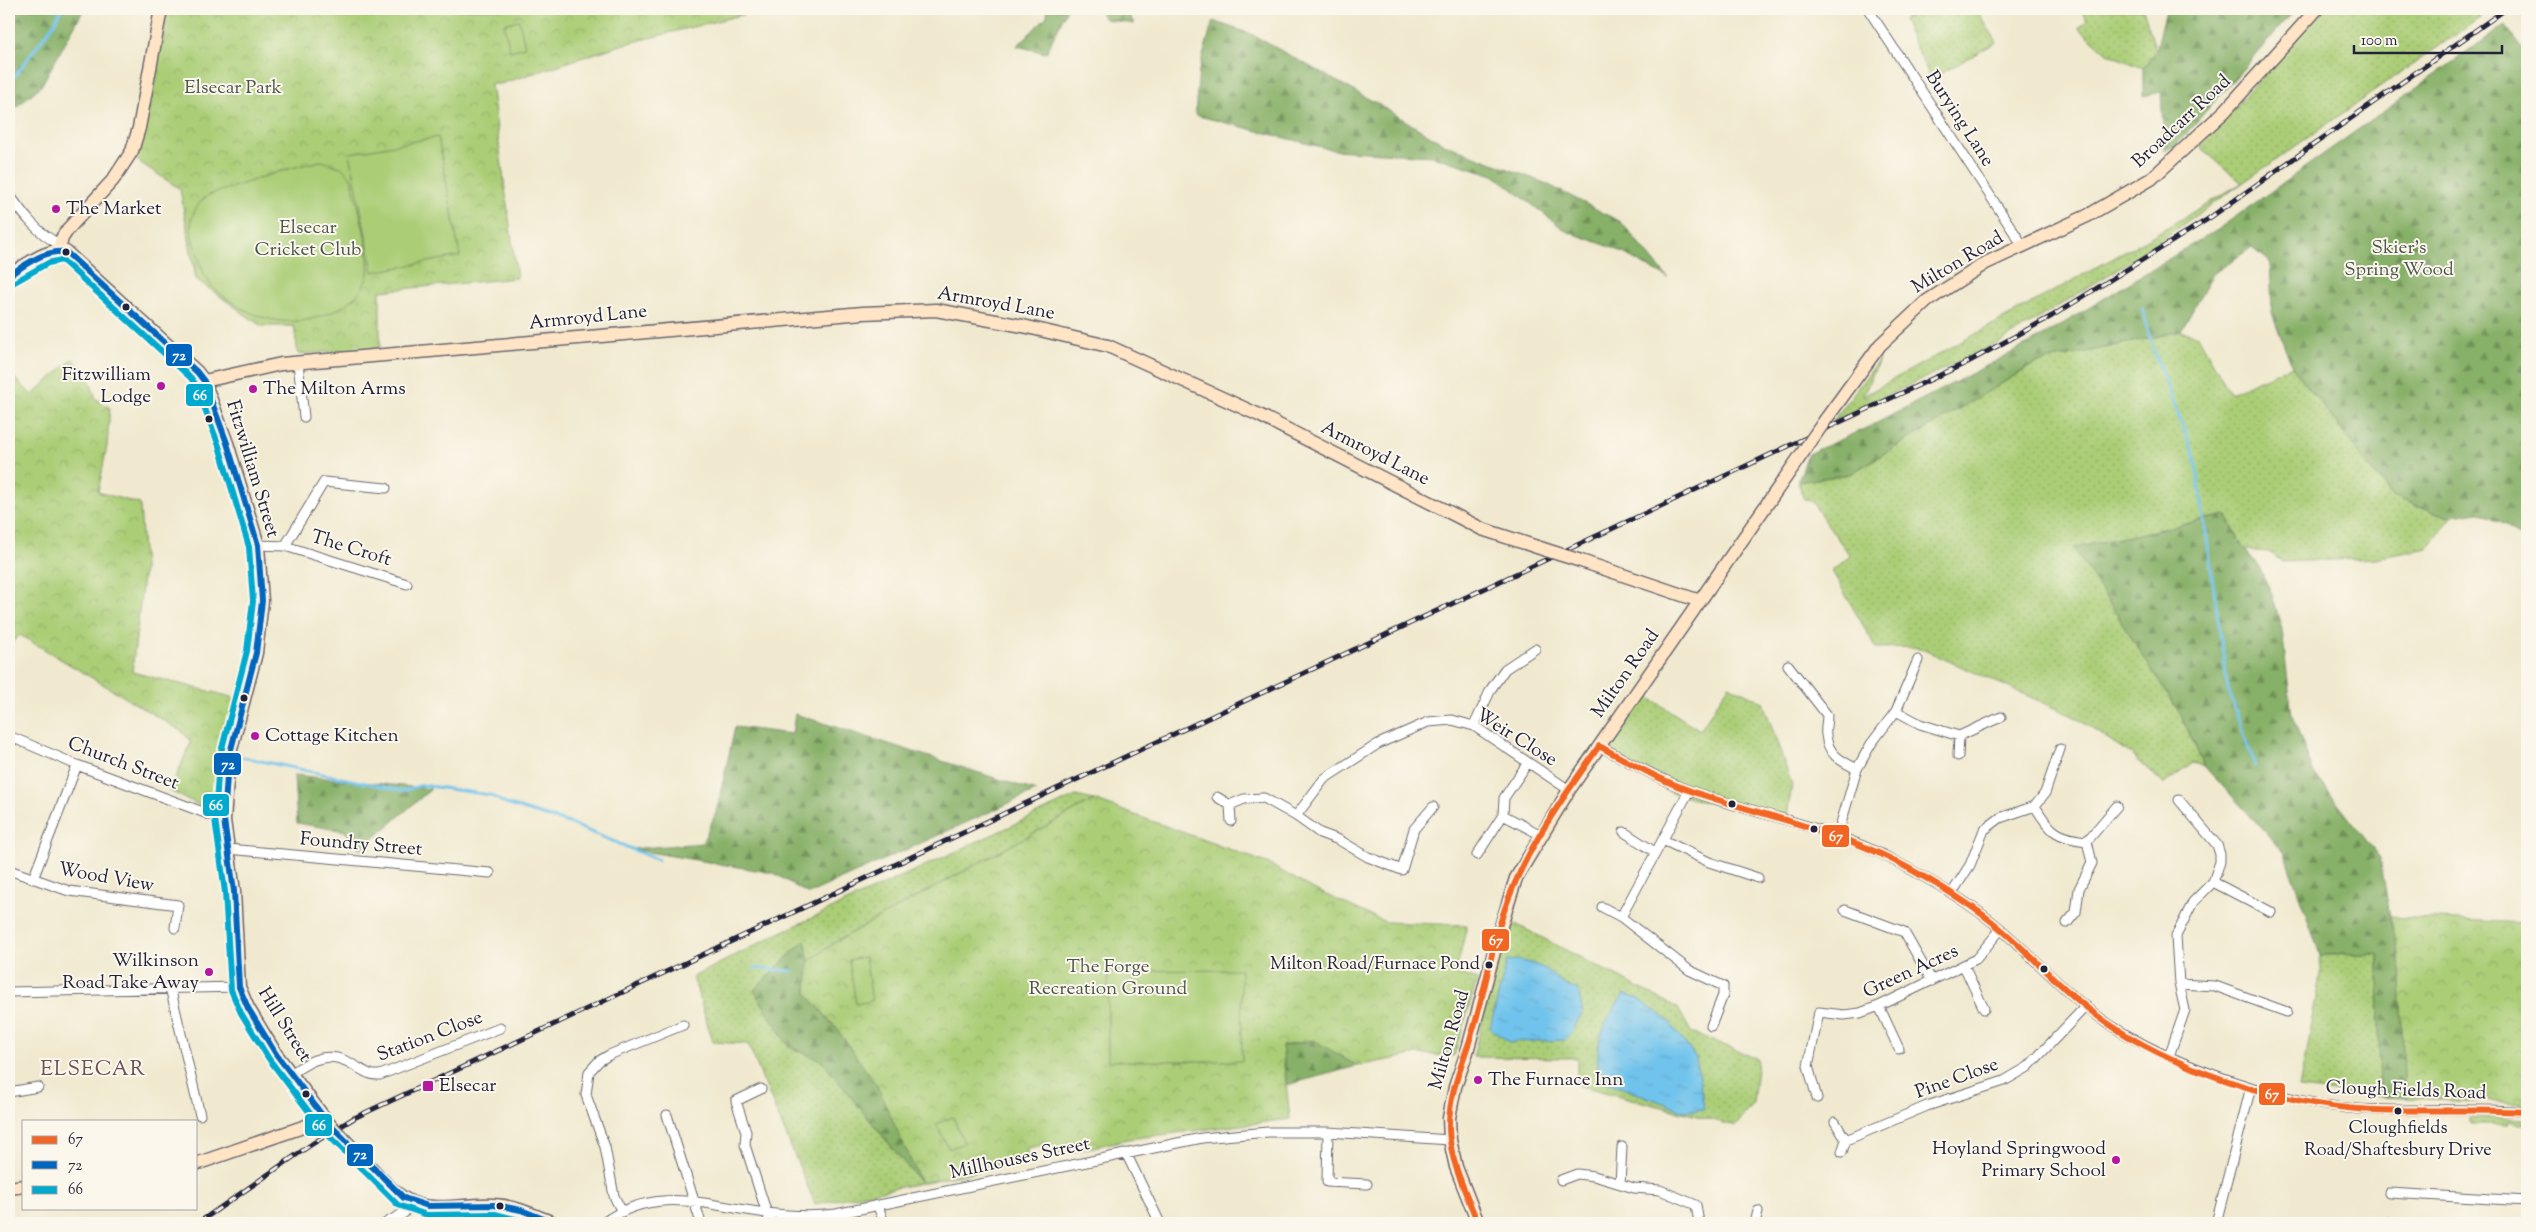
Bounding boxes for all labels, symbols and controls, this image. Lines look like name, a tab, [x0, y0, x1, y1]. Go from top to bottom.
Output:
scale bar	[2354, 22, 2501, 54]
text: 100 m	[2361, 31, 2398, 52]
street label: Burying Lane	[1918, 66, 2000, 172]
street label: Broadcarr Road	[2126, 69, 2238, 175]
park label: Elsecar Park	[184, 75, 282, 102]
place label: The Market	[66, 196, 162, 223]
marker: The Market	[50, 203, 62, 215]
park label: Elsecar Cricket Club	[255, 215, 361, 264]
street label: Milton Road	[1907, 225, 2009, 301]
park label: Skier's Spring Wood	[2344, 235, 2454, 284]
unlabelled marker	[61, 247, 71, 257]
street label: Armroyd Lane	[935, 280, 1057, 328]
street label: Armroyd Lane	[528, 298, 649, 338]
unlabelled marker	[121, 302, 131, 312]
line badge: 72	[165, 343, 193, 367]
text: 72	[172, 347, 186, 367]
place label: Fitzwilliam Lodge	[62, 362, 151, 411]
place label: The Milton Arms	[263, 376, 406, 403]
marker: Fitzwilliam Lodge	[155, 380, 167, 392]
line badge: 66	[185, 383, 214, 407]
marker: The Milton Arms	[247, 383, 259, 395]
text: 66	[193, 387, 207, 407]
street label: Fitzwilliam Street	[218, 397, 286, 542]
unlabelled marker	[204, 414, 214, 424]
street label: Armroyd Lane	[1316, 415, 1434, 493]
street label: The Croft	[307, 524, 395, 574]
street label: Milton Road	[1585, 624, 1667, 724]
unlabelled marker	[239, 693, 249, 703]
street label: Weir Close	[1470, 702, 1562, 774]
place label: Cottage Kitchen	[265, 723, 399, 750]
street label: Church Street	[63, 730, 183, 798]
marker: Cottage Kitchen	[249, 730, 261, 742]
line badge: 72	[213, 752, 242, 776]
text: 72	[221, 756, 235, 776]
line badge: 66	[202, 793, 230, 817]
text: 66	[209, 797, 223, 817]
unlabelled marker	[1727, 799, 1737, 809]
unlabelled marker	[1809, 824, 1819, 834]
line badge: 67	[1821, 824, 1850, 848]
street label: Foundry Street	[299, 826, 424, 864]
text: 67	[1829, 828, 1844, 848]
street label: Wood View	[56, 856, 156, 900]
line badge: 67	[1481, 928, 1510, 952]
text: 67	[1489, 932, 1504, 952]
street label: Green Acres	[1859, 938, 1963, 1006]
place label: Wilkinson Road Take Away	[62, 948, 200, 997]
place label: Milton Road/Furnace Pond	[1270, 952, 1480, 978]
park label: The Forge Recreation Ground	[1029, 954, 1187, 1003]
marker: Milton Road/Furnace Pond	[1484, 960, 1494, 970]
unlabelled marker	[2039, 964, 2049, 974]
marker: Wilkinson Road Take Away	[203, 966, 215, 978]
street label: Hill Street	[250, 982, 318, 1068]
street label: Milton Road	[1423, 987, 1477, 1093]
street label: Station Close	[373, 1004, 487, 1069]
street label: Pine Close	[1912, 1051, 2003, 1107]
district label: ELSECAR	[40, 1055, 146, 1085]
place label: The Furnace Inn	[1488, 1067, 1623, 1094]
place label: Elsecar	[439, 1073, 496, 1100]
marker: The Furnace Inn	[1472, 1074, 1484, 1086]
street label: Clough Fields Road	[2325, 1075, 2487, 1107]
marker: Elsecar	[421, 1079, 435, 1093]
line badge: 67	[2258, 1082, 2286, 1106]
text: 67	[2265, 1086, 2280, 1106]
unlabelled marker	[301, 1089, 311, 1099]
marker: Cloughfields Road/Shaftesbury Drive	[2393, 1106, 2403, 1116]
line badge: 66	[304, 1113, 333, 1137]
place label: Cloughfields Road/Shaftesbury Drive	[2304, 1116, 2492, 1164]
text: 66	[312, 1117, 326, 1137]
legend	[22, 1120, 198, 1210]
text: 67	[68, 1130, 83, 1151]
street label: Millhouses Street	[947, 1131, 1093, 1187]
place label: Hoyland Springwood Primary School	[1932, 1136, 2106, 1185]
line badge: 72	[346, 1143, 374, 1167]
text: 72	[353, 1146, 367, 1166]
marker: Hoyland Springwood Primary School	[2110, 1154, 2122, 1166]
text: 72	[68, 1156, 82, 1177]
text: 66	[68, 1180, 83, 1201]
unlabelled marker	[495, 1201, 505, 1211]

